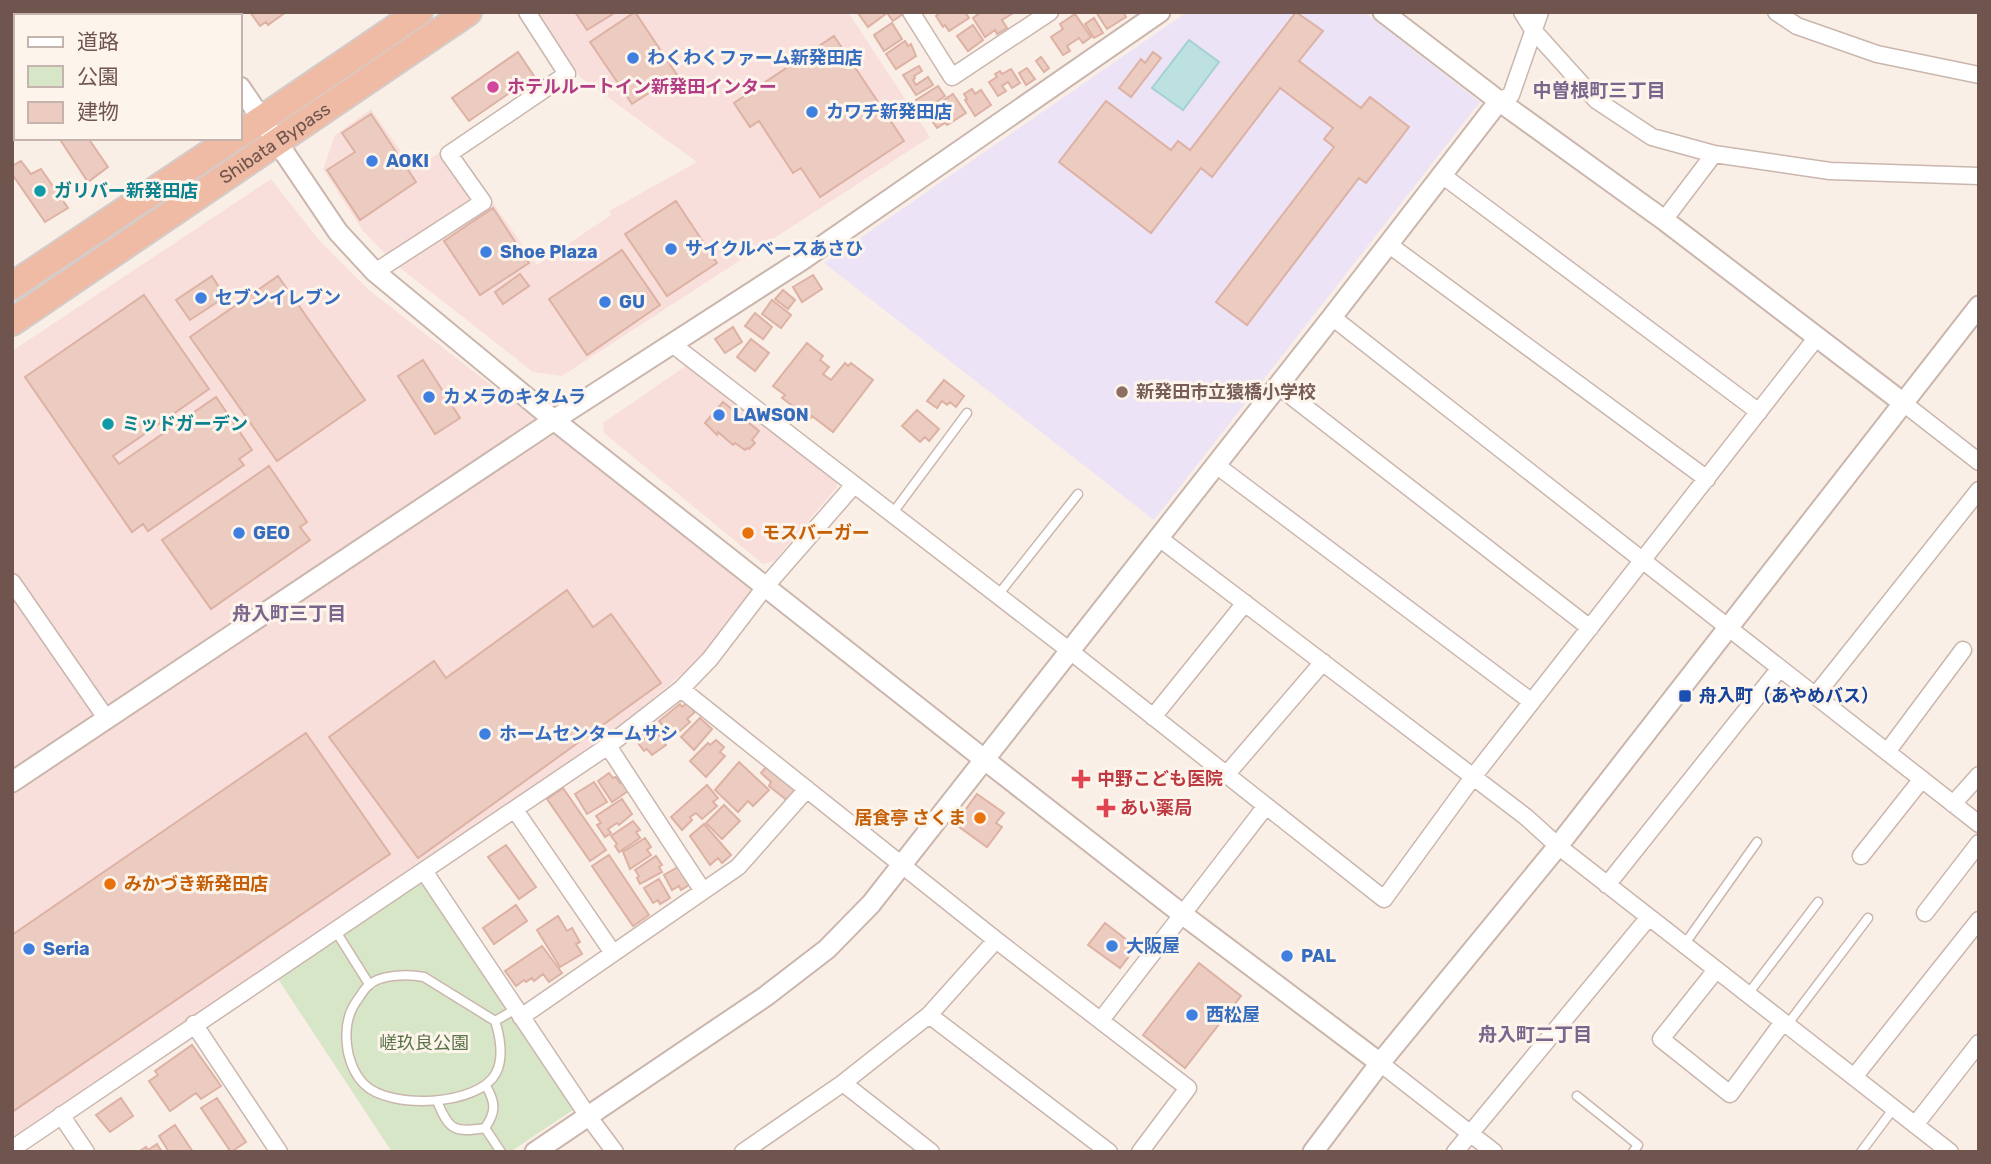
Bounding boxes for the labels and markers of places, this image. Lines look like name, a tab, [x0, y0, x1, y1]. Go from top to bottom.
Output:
place label: わくわくファーム新発田店	[647, 47, 862, 69]
marker: わくわくファーム新発田店	[625, 50, 641, 66]
place label: ホテルルートイン新発田インター	[507, 76, 777, 98]
marker: ホテルルートイン新発田インター	[485, 79, 501, 95]
place label: カワチ新発田店	[826, 101, 952, 123]
marker: カワチ新発田店	[804, 104, 820, 120]
place label: AOKI	[386, 150, 429, 172]
marker: AOKI	[364, 153, 380, 169]
place label: ガリバー新発田店	[54, 180, 198, 202]
marker: ガリバー新発田店	[32, 183, 48, 199]
place label: サイクルベースあさひ	[685, 238, 863, 260]
place label: Shoe Plaza	[500, 241, 598, 263]
marker: サイクルベースあさひ	[663, 241, 679, 257]
marker: Shoe Plaza	[478, 244, 494, 260]
place label: セブンイレブン	[215, 287, 341, 309]
marker: セブンイレブン	[193, 290, 209, 306]
place label: GU	[619, 291, 645, 313]
marker: GU	[597, 294, 613, 310]
place label: 新発田市立猿橋小学校	[1136, 381, 1316, 403]
marker: 新発田市立猿橋小学校	[1114, 384, 1130, 400]
place label: カメラのキタムラ	[443, 386, 586, 408]
marker: カメラのキタムラ	[421, 389, 437, 405]
place label: LAWSON	[733, 404, 809, 426]
marker: LAWSON	[711, 407, 727, 423]
place label: ミッドガーデン	[122, 413, 248, 435]
marker: ミッドガーデン	[100, 416, 116, 432]
place label: GEO	[253, 522, 290, 544]
place label: モスバーガー	[762, 522, 870, 544]
marker: GEO	[231, 525, 247, 541]
marker: モスバーガー	[740, 525, 756, 541]
place label: 舟入町（あやめバス）	[1699, 685, 1879, 707]
marker: 舟入町（あやめバス）	[1677, 688, 1693, 704]
place label: ホームセンタームサシ	[499, 723, 678, 745]
marker: ホームセンタームサシ	[477, 726, 493, 742]
place label: 中野こども医院	[1097, 768, 1223, 790]
marker: 中野こども医院	[1071, 769, 1091, 789]
place label: あい薬局	[1120, 797, 1192, 819]
marker: あい薬局	[1098, 800, 1114, 816]
place label: 居食亭 さくま	[854, 807, 966, 829]
marker: 居食亭 さくま	[972, 810, 988, 826]
place label: みかづき新発田店	[124, 873, 268, 895]
marker: みかづき新発田店	[102, 876, 118, 892]
place label: 大阪屋	[1126, 935, 1180, 957]
place label: Seria	[43, 938, 90, 960]
marker: 大阪屋	[1104, 938, 1120, 954]
marker: Seria	[21, 941, 37, 957]
place label: PAL	[1301, 945, 1336, 967]
marker: PAL	[1279, 948, 1295, 964]
place label: 西松屋	[1206, 1004, 1260, 1026]
marker: 西松屋	[1184, 1007, 1200, 1023]

